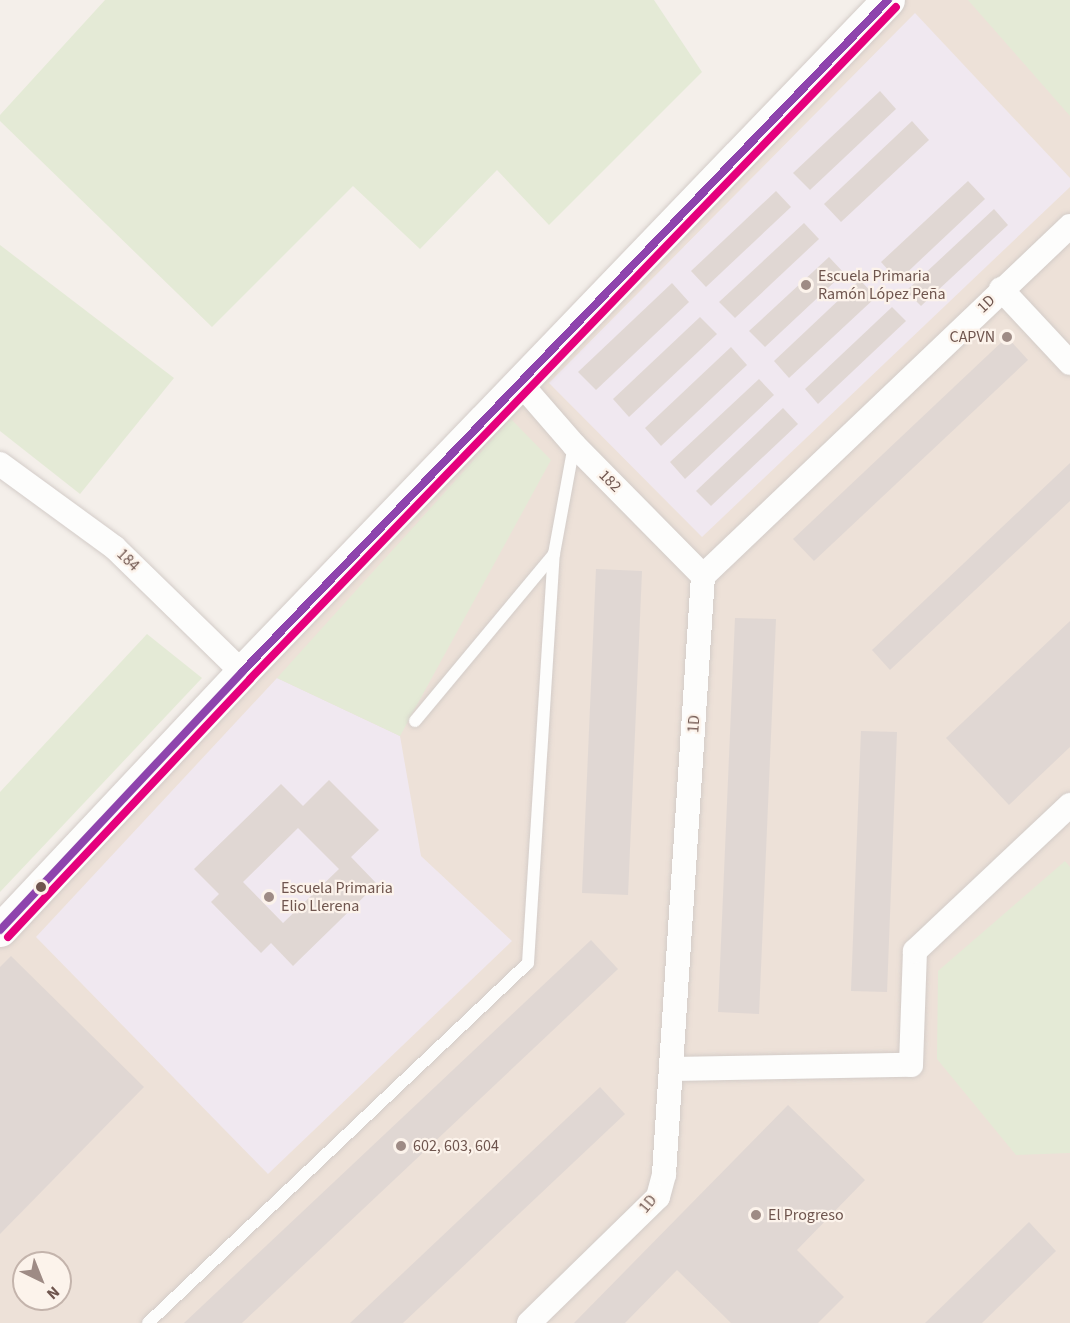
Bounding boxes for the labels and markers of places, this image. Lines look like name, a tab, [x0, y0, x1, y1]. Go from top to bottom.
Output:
place label: Escuela Primaria Ramón López Peña	[818, 266, 946, 304]
marker: Escuela Primaria Ramón López Peña	[799, 278, 813, 292]
place label: CAPVN	[950, 327, 995, 347]
marker: CAPVN	[1000, 330, 1014, 344]
place label: Escuela Primaria Elio Llerena	[281, 878, 393, 916]
unlabelled marker	[35, 881, 47, 893]
marker: Escuela Primaria Elio Llerena	[262, 890, 276, 904]
place label: 602, 603, 604	[413, 1136, 499, 1156]
marker: 602, 603, 604	[394, 1139, 408, 1153]
place label: El Progreso	[768, 1205, 844, 1225]
marker: El Progreso	[749, 1208, 763, 1222]

